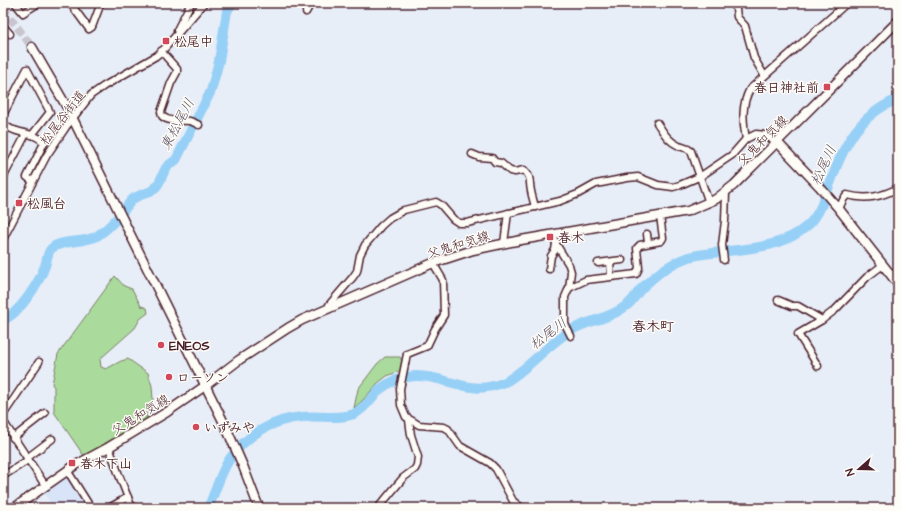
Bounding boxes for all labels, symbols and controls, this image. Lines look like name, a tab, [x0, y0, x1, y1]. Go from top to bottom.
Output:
place label: 松尾中	[174, 33, 213, 51]
marker: 松尾中	[161, 36, 171, 46]
place label: 春日神社前	[754, 79, 819, 97]
marker: 春日神社前	[822, 82, 832, 92]
street label: 松尾谷街道	[36, 86, 90, 149]
water label: 東松尾川	[156, 95, 200, 154]
street label: 父鬼和気線	[733, 111, 793, 170]
water label: 松尾川	[806, 142, 842, 189]
place label: 松風台	[27, 195, 66, 213]
marker: 松風台	[14, 198, 24, 208]
street label: 父鬼和気線	[425, 227, 493, 263]
place label: 春木	[558, 229, 584, 247]
marker: 春木	[545, 232, 555, 242]
water label: 松尾川	[526, 313, 571, 354]
district label: 春木町	[632, 317, 674, 337]
place label: ENEOS	[169, 337, 210, 355]
marker: ENEOS	[156, 340, 166, 350]
place label: ローソン	[177, 369, 229, 387]
marker: ローソン	[164, 372, 174, 382]
street label: 父鬼和気線	[108, 389, 174, 440]
place label: いずみや	[204, 419, 255, 437]
marker: いずみや	[191, 422, 201, 432]
north arrow	[839, 449, 879, 489]
place label: 春木下山	[80, 455, 132, 473]
marker: 春木下山	[67, 458, 77, 468]
text: N	[842, 466, 858, 478]

